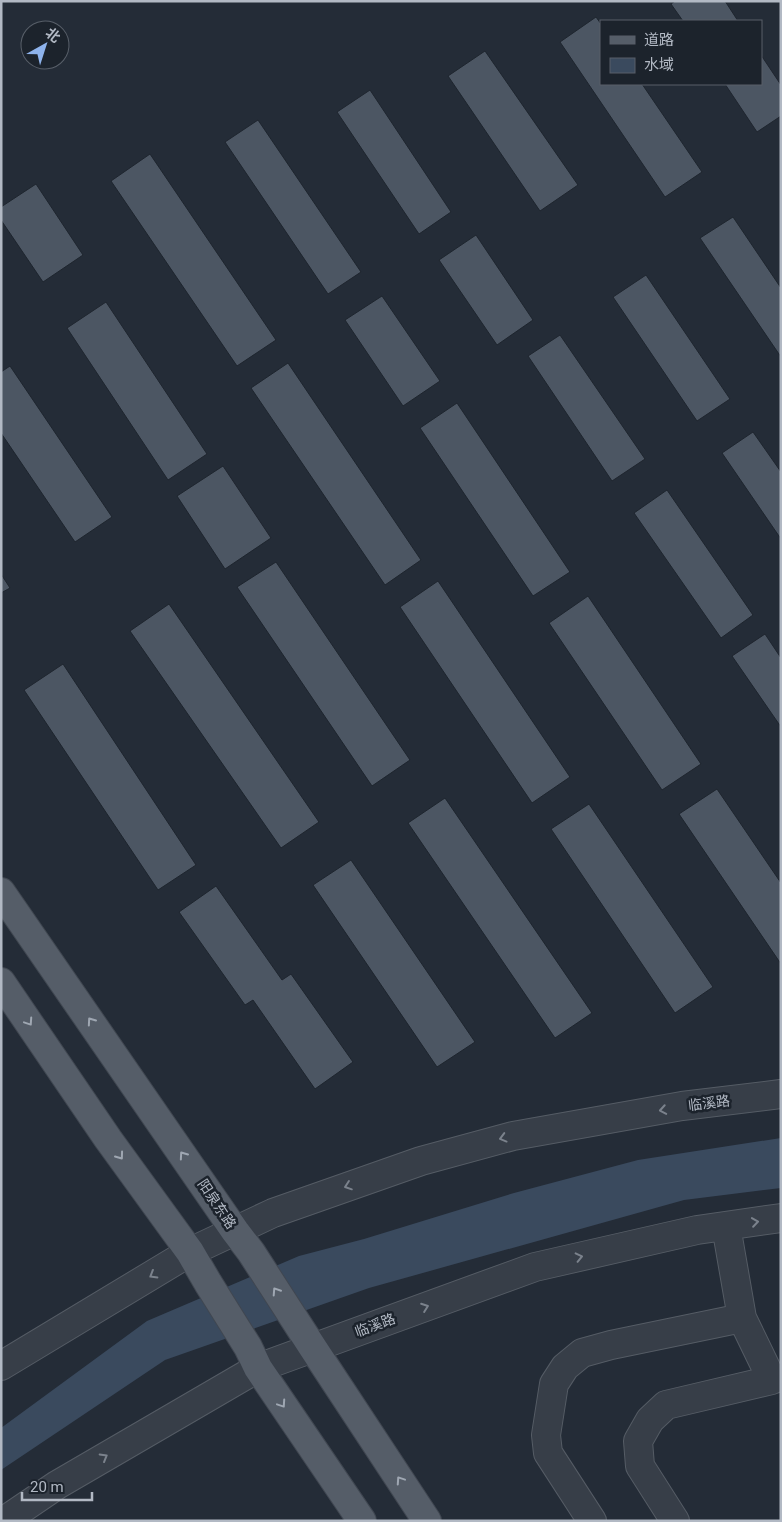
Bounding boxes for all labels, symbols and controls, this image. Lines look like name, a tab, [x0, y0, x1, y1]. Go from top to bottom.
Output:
north arrow	[20, 20, 70, 70]
legend	[600, 20, 762, 85]
text: 北	[43, 24, 64, 46]
text: 道路	[644, 31, 674, 49]
text: 水域	[644, 56, 674, 74]
one-way arrow	[23, 1016, 32, 1026]
one-way arrow	[88, 1018, 97, 1027]
street label: 临溪路	[687, 1093, 731, 1113]
one-way arrow	[659, 1104, 667, 1114]
one-way arrow	[500, 1133, 508, 1143]
one-way arrow	[114, 1150, 123, 1160]
one-way arrow	[180, 1151, 190, 1160]
street label: 阳泉东路	[195, 1176, 239, 1232]
one-way arrow	[344, 1180, 353, 1190]
one-way arrow	[751, 1217, 760, 1227]
one-way arrow	[574, 1252, 583, 1263]
one-way arrow	[149, 1268, 158, 1278]
one-way arrow	[273, 1287, 282, 1297]
one-way arrow	[420, 1303, 428, 1313]
street label: 临溪路	[353, 1310, 397, 1340]
one-way arrow	[276, 1398, 285, 1407]
one-way arrow	[99, 1454, 108, 1464]
scale bar	[22, 1470, 92, 1502]
one-way arrow	[397, 1476, 406, 1486]
text: 20 m	[30, 1478, 64, 1496]

